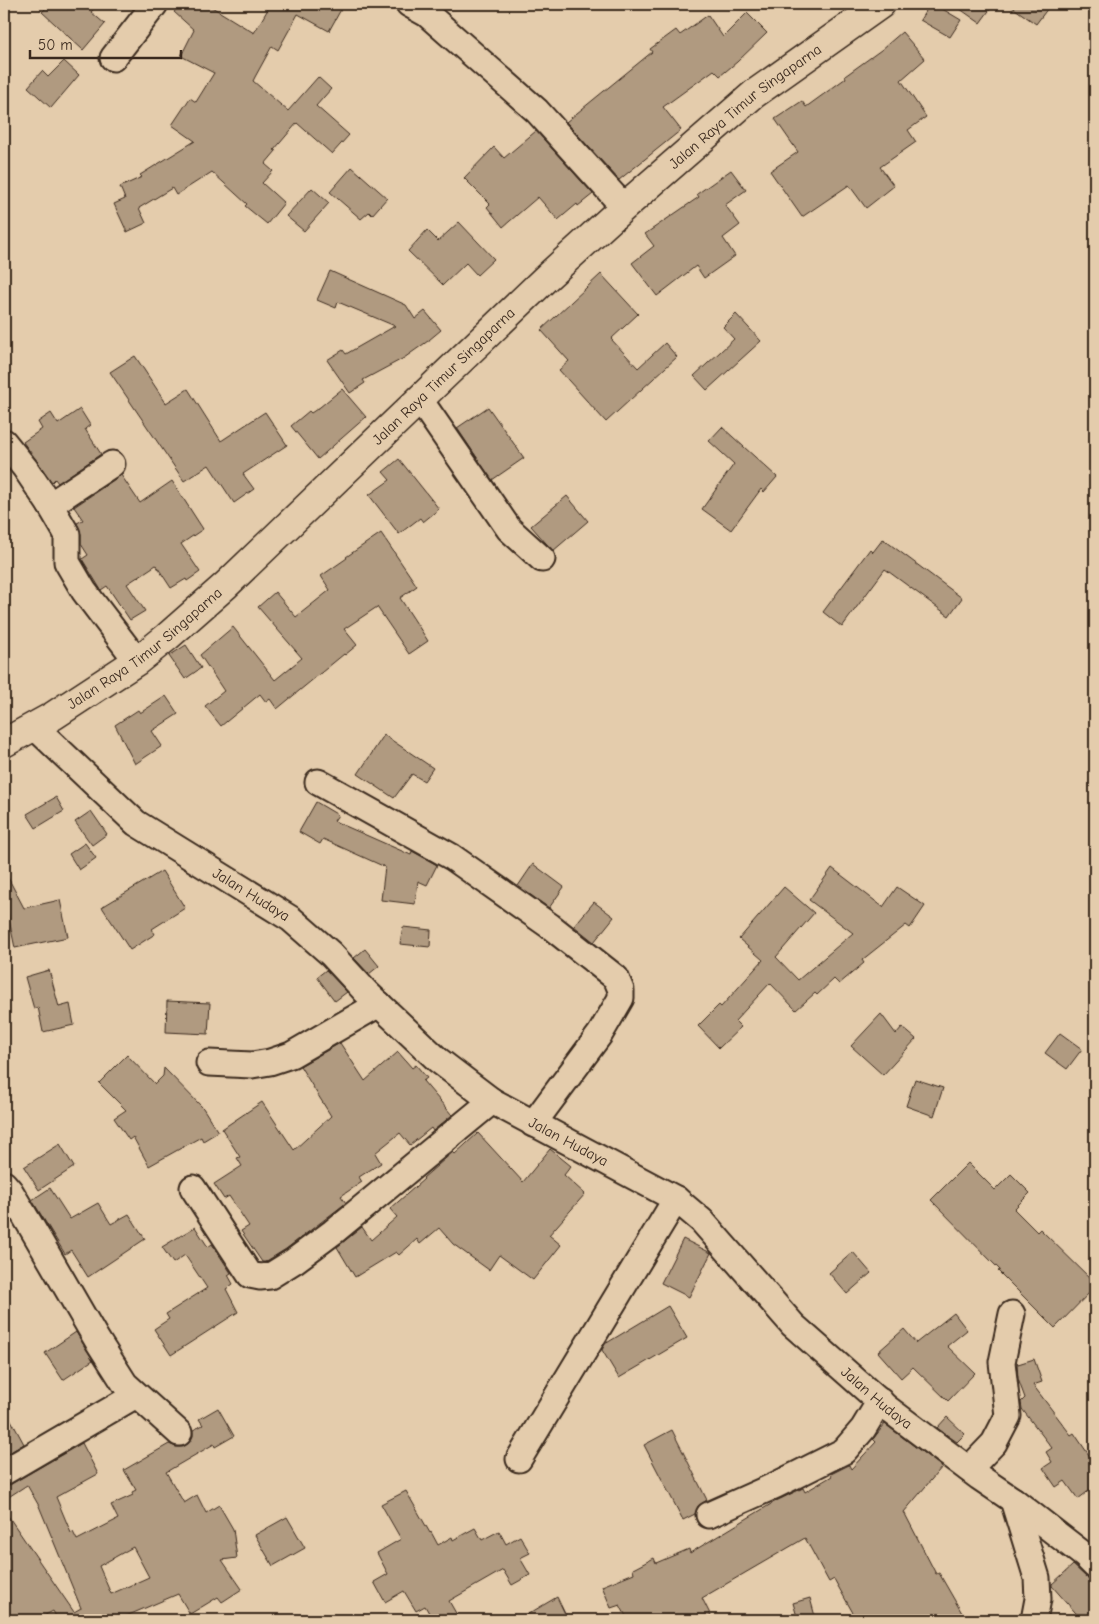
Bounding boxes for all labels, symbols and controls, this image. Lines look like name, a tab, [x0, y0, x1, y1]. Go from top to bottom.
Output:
scale bar	[30, 28, 181, 60]
text: 50 m	[38, 36, 73, 54]
street label: Jalan Raya Timur Singaparna	[665, 40, 825, 173]
street label: Jalan Raya Timur Singaparna	[369, 304, 519, 449]
street label: Jalan Raya Timur Singaparna	[64, 584, 226, 713]
street label: Jalan Hudaya	[209, 864, 293, 925]
street label: Jalan Hudaya	[526, 1113, 611, 1170]
street label: Jalan Hudaya	[837, 1363, 916, 1433]

